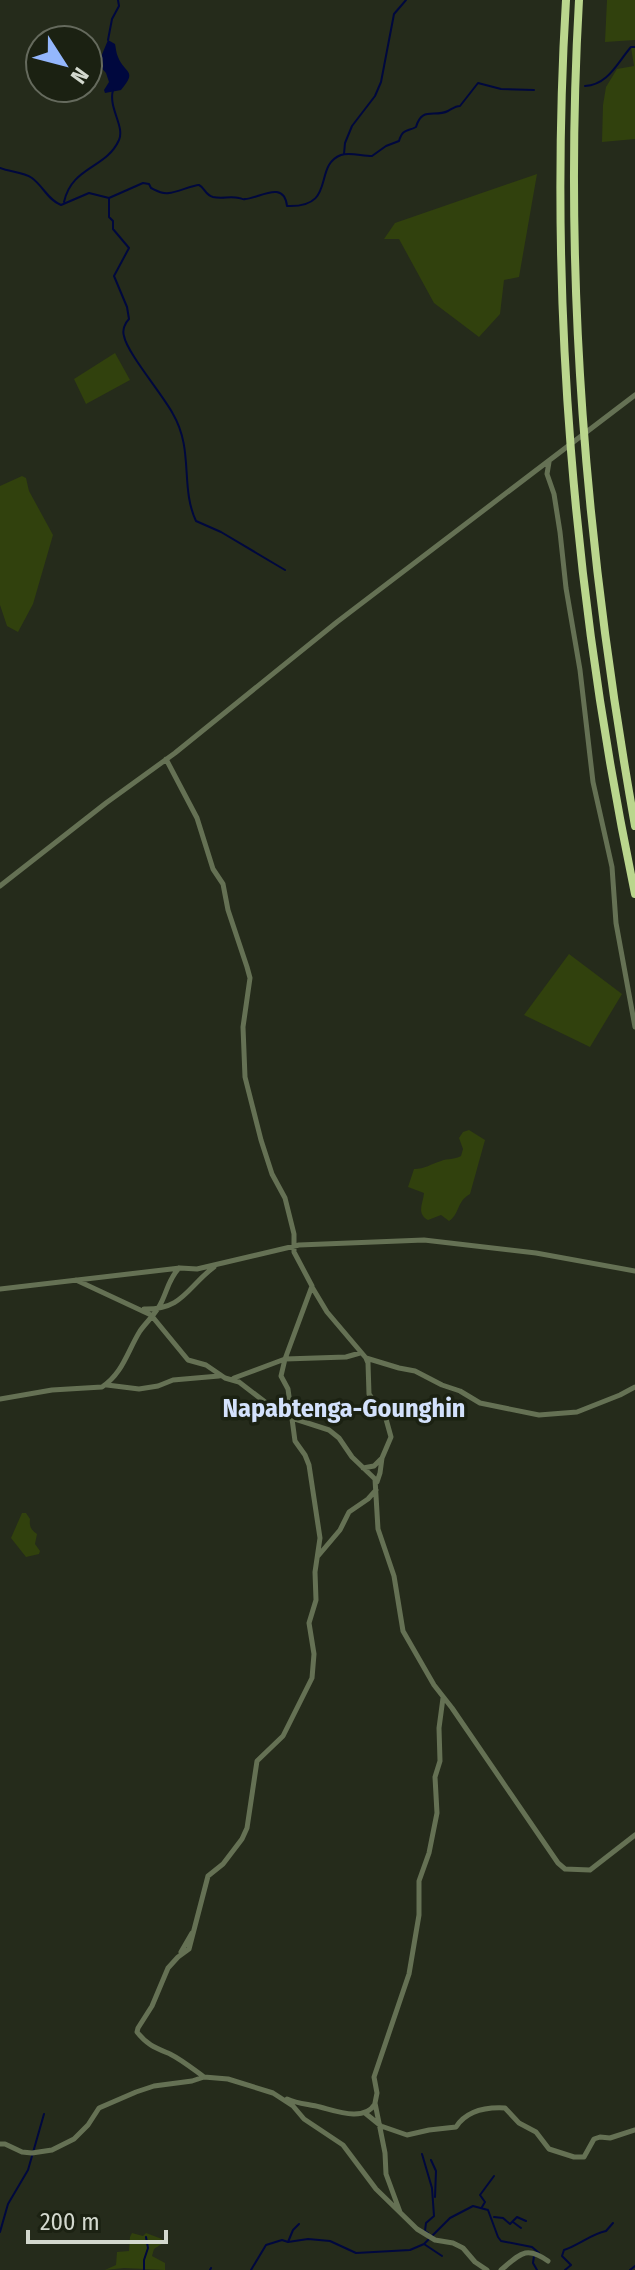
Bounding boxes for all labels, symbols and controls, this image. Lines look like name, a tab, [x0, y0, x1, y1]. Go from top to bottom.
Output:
north arrow	[24, 24, 104, 104]
text: N	[65, 62, 95, 89]
district label: Napabtenga-Gounghin	[223, 1393, 466, 1424]
scale bar	[28, 2194, 166, 2244]
text: 200 m	[40, 2208, 100, 2236]

